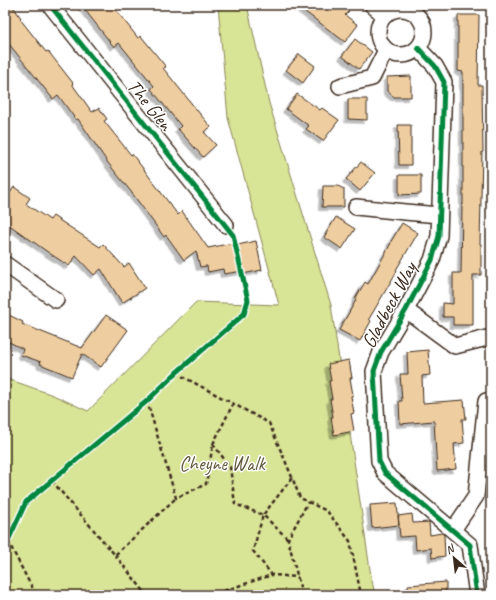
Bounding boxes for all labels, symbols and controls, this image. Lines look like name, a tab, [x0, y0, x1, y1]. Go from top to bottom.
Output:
street label: The Glen	[122, 74, 179, 137]
street label: Gladbeck Way	[356, 256, 423, 352]
park label: Cheyne Walk	[179, 451, 267, 476]
north arrow	[434, 538, 474, 578]
text: N	[443, 540, 458, 557]

